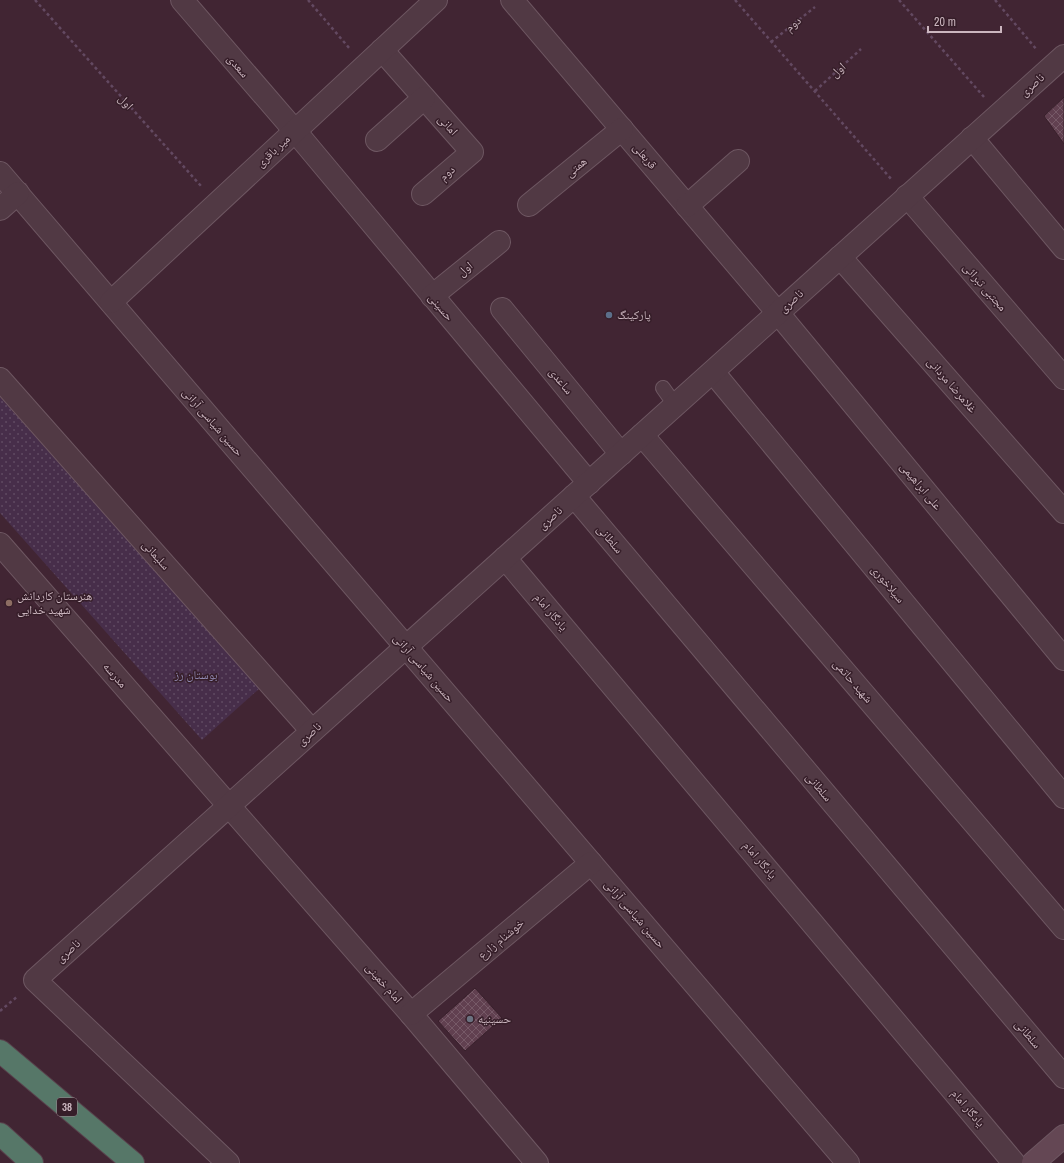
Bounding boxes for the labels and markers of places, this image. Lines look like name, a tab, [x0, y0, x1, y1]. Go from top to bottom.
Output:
place label: پارکینگ	[617, 307, 651, 323]
marker: پارکینگ	[604, 310, 614, 320]
place label: هنرستان کاردانش شهید خدایی	[17, 588, 92, 618]
marker: هنرستان کاردانش شهید خدایی	[4, 598, 14, 608]
place label: حسینیه	[478, 1011, 512, 1027]
marker: حسینیه	[465, 1014, 475, 1024]

